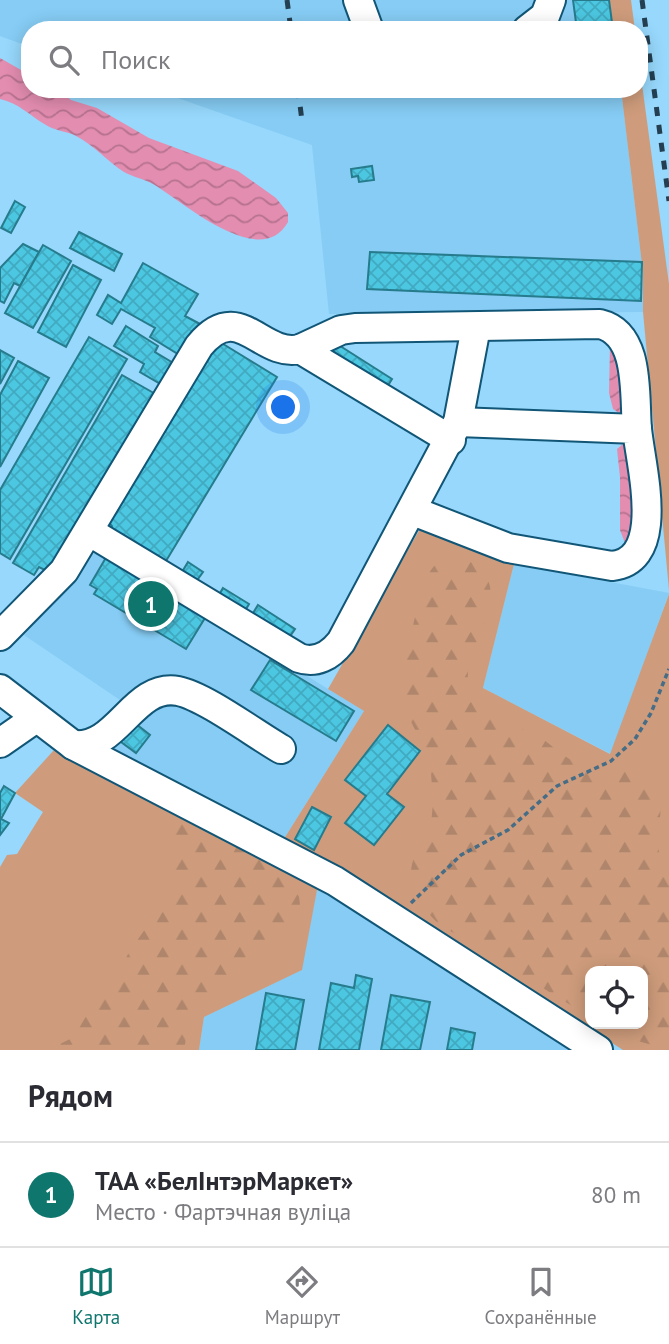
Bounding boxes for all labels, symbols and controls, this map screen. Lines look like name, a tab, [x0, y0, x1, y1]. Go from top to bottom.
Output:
search box	[21, 21, 648, 98]
icon: search	[45, 41, 83, 79]
text: Поиск	[101, 43, 170, 76]
your location	[266, 390, 300, 424]
pin: 1	[128, 578, 174, 630]
map controls	[585, 966, 648, 1029]
button: locate	[585, 966, 648, 1029]
text: Рядом	[28, 1076, 113, 1115]
text: ТАА «БелІнтэрМаркет»	[95, 1164, 353, 1197]
text: 1	[44, 1180, 58, 1209]
text: 80 m	[591, 1180, 641, 1209]
text: Место · Фартэчная вуліца	[95, 1197, 351, 1226]
tab: Карта	[72, 1263, 120, 1329]
tab: Маршрут	[265, 1263, 340, 1329]
tab: Сохранённые	[485, 1263, 597, 1329]

